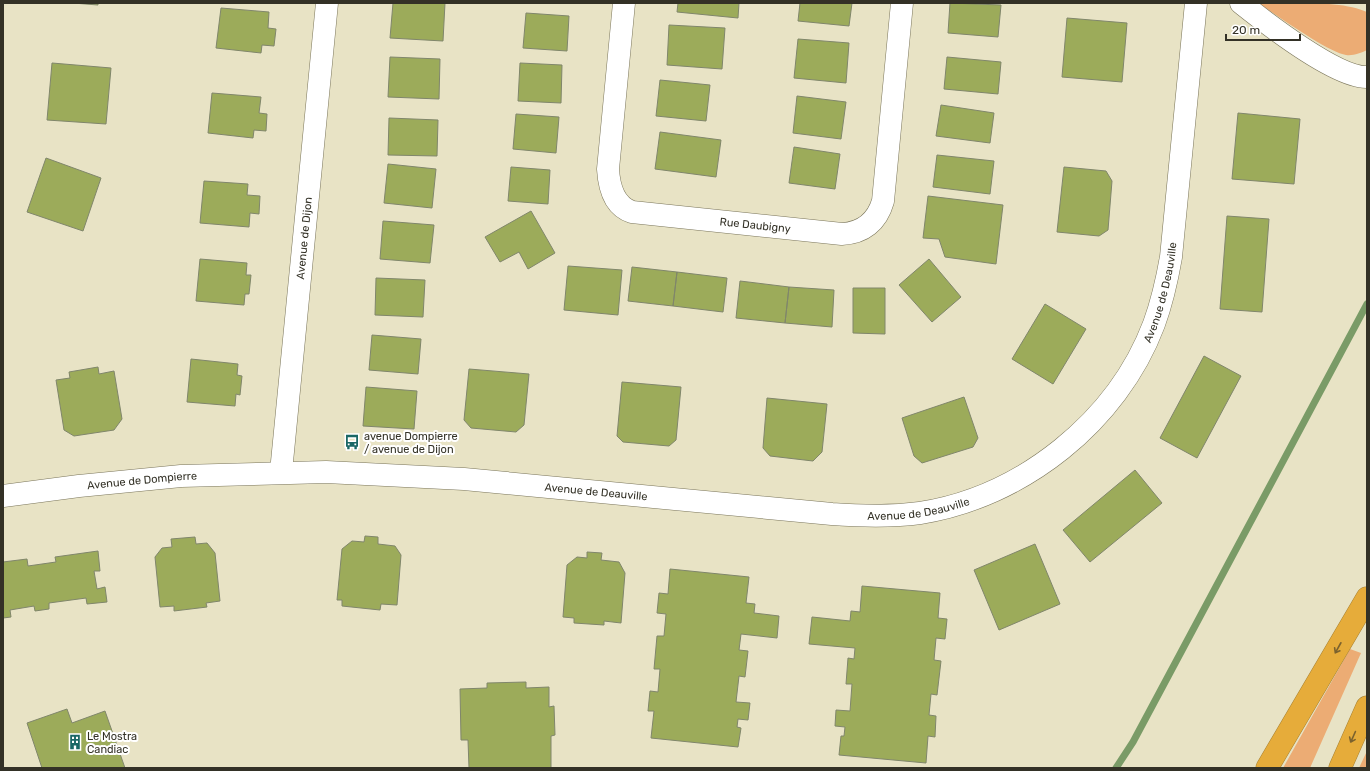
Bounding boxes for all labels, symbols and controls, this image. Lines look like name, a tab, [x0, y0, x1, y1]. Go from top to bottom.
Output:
scale bar	[1226, 16, 1300, 42]
text: 20 m	[1232, 23, 1260, 37]
street label: Avenue de Dijon	[294, 196, 315, 280]
street label: Rue Daubigny	[719, 215, 791, 236]
street label: Avenue de Deauville	[1141, 242, 1179, 345]
place label: avenue Dompierre / avenue de Dijon	[364, 430, 458, 456]
bus stop icon: avenue Dompierre / avenue de Dijon	[343, 433, 361, 451]
street label: Avenue de Dompierre	[87, 470, 197, 492]
street label: Avenue de Deauville	[544, 481, 648, 503]
street label: Avenue de Deauville	[867, 495, 971, 523]
one-way arrow	[1333, 641, 1341, 653]
place label: Le Mostra Candiac	[87, 730, 137, 756]
one-way arrow	[1349, 731, 1357, 743]
building icon: Le Mostra Candiac	[66, 733, 84, 751]

